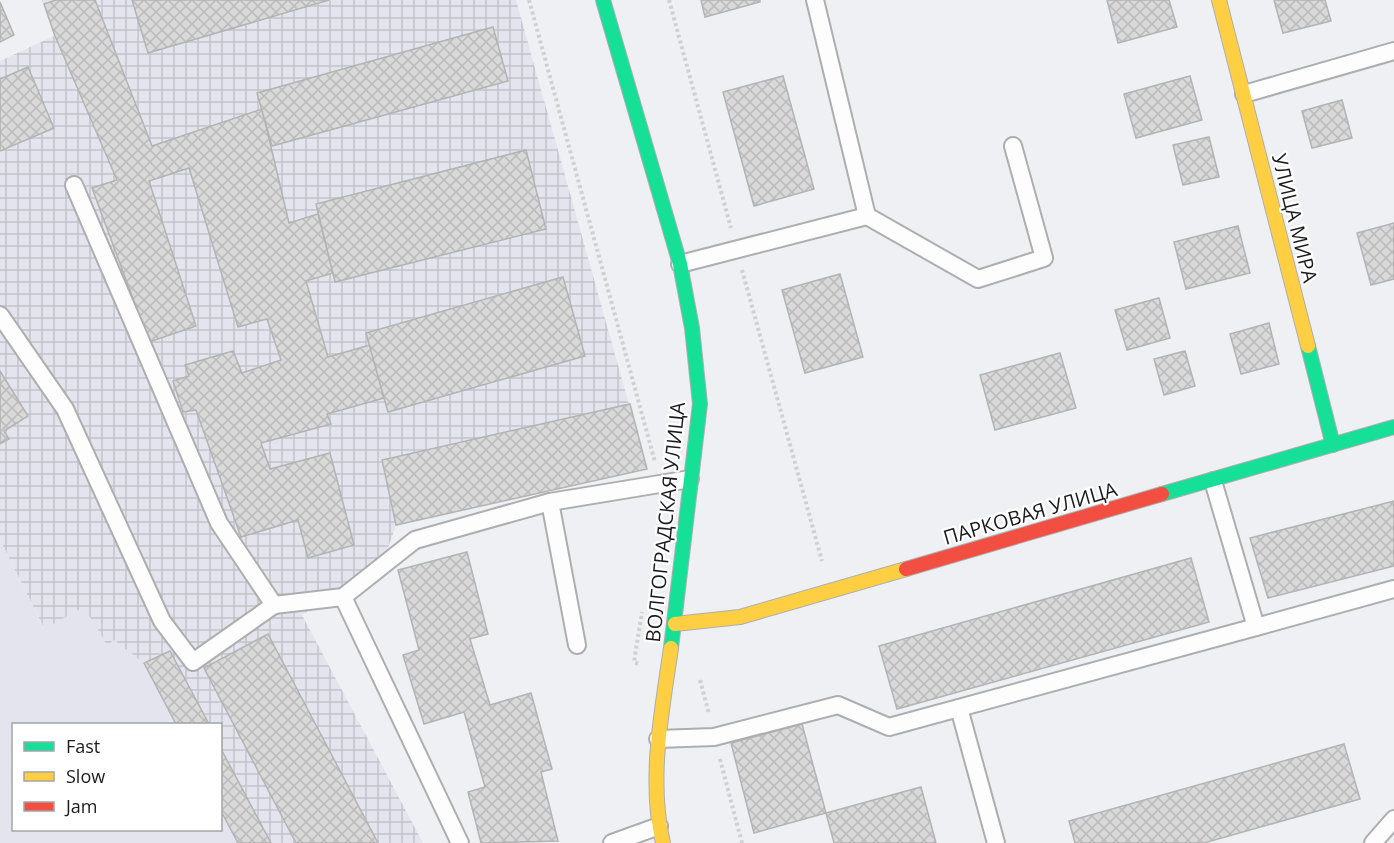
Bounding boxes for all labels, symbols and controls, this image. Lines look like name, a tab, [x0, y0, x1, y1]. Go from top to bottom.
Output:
street label: УЛИЦА МИРА	[1266, 151, 1324, 286]
street label: ВОЛГОГРАДСКАЯ УЛИЦА	[639, 400, 691, 644]
street label: ПАРКОВАЯ УЛИЦА	[940, 475, 1120, 551]
legend	[12, 723, 222, 831]
text: Fast	[66, 734, 100, 758]
text: Slow	[66, 764, 105, 788]
text: Jam	[64, 794, 98, 818]

